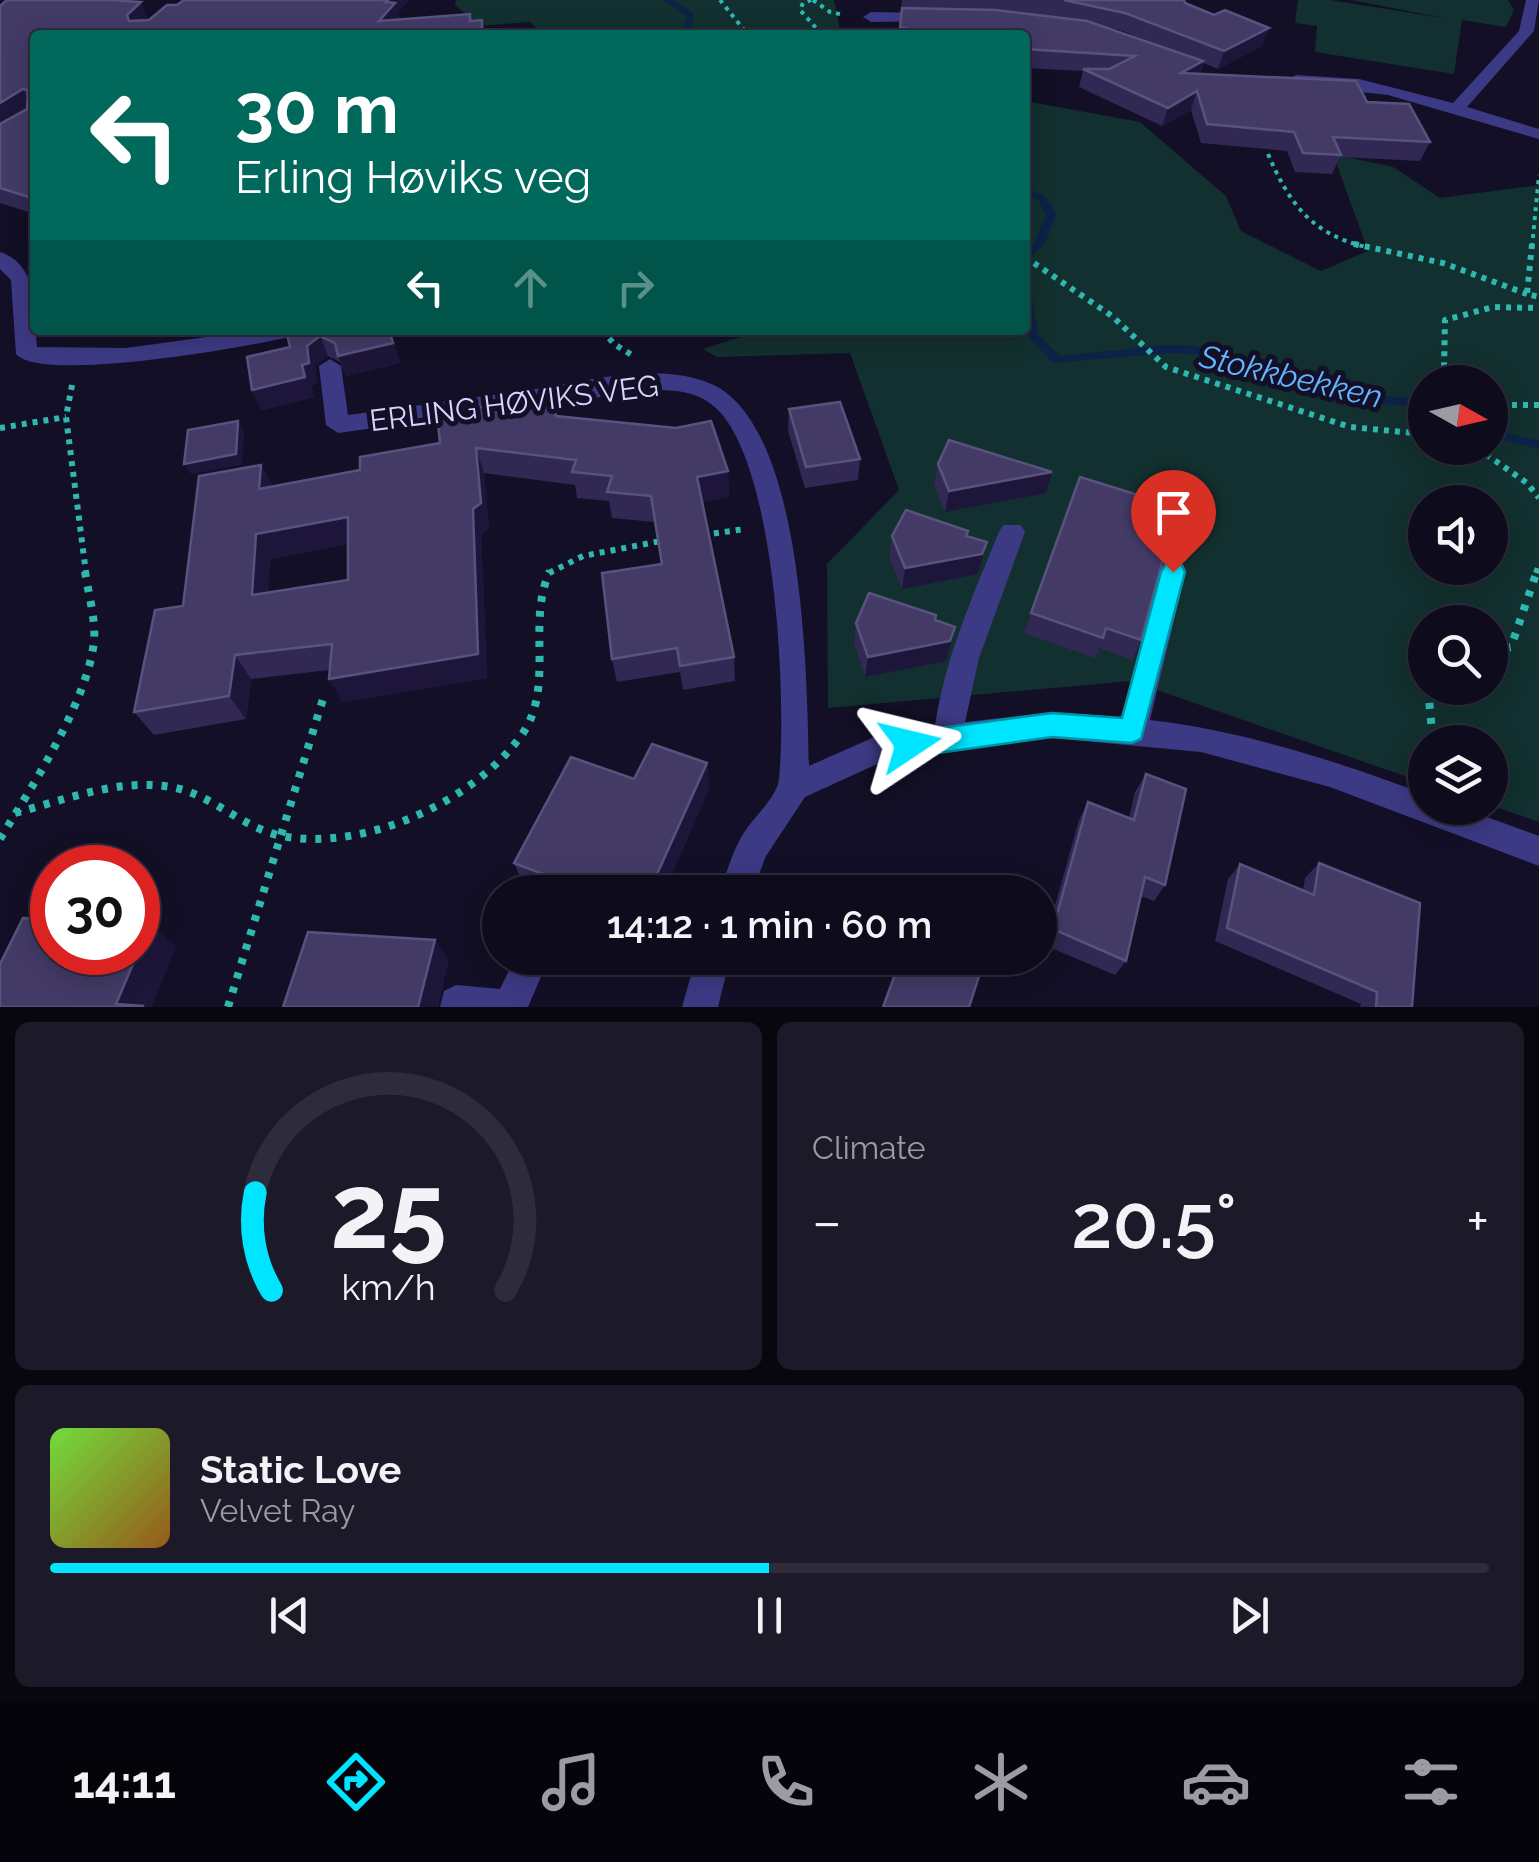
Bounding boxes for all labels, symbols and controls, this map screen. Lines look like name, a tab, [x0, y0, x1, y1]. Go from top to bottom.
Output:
text: 30 m	[235, 67, 399, 149]
icon: left	[70, 70, 200, 200]
text: Erling Høviks veg	[235, 151, 591, 204]
icon: left	[398, 260, 453, 315]
icon: ahead	[503, 260, 558, 315]
icon: right	[608, 260, 663, 315]
water label: Stokkbekken	[1195, 337, 1386, 415]
north arrow	[1408, 365, 1508, 465]
map controls	[1408, 365, 1508, 825]
street label: ERLING HØVIKS VEG	[368, 368, 660, 438]
pin	[1131, 470, 1216, 573]
icon: arrive	[1146, 485, 1201, 540]
button: sound	[1408, 485, 1508, 585]
button: search	[1408, 605, 1508, 705]
position arrow	[858, 692, 962, 796]
button: layers	[1408, 725, 1508, 825]
speed limit sign: 30	[30, 845, 160, 975]
text: 14:12 · 1 min · 60 m	[607, 902, 932, 947]
text: Climate	[812, 1129, 926, 1166]
text: 25	[330, 1150, 447, 1272]
text: 20.5°	[1071, 1177, 1237, 1266]
text: −	[812, 1189, 842, 1254]
text: +	[1466, 1189, 1489, 1254]
text: km/h	[341, 1266, 436, 1308]
text: Static Love	[200, 1447, 401, 1492]
text: Velvet Ray	[200, 1492, 355, 1529]
icon: previous	[262, 1588, 317, 1643]
icon: pause	[742, 1588, 797, 1643]
icon: next	[1222, 1588, 1277, 1643]
icon: directions	[321, 1747, 391, 1817]
icon: music	[536, 1747, 606, 1817]
icon: phone	[751, 1747, 821, 1817]
icon: climate	[966, 1747, 1036, 1817]
icon: car	[1181, 1747, 1251, 1817]
icon: filters	[1396, 1747, 1466, 1817]
text: 14:11	[73, 1756, 176, 1809]

